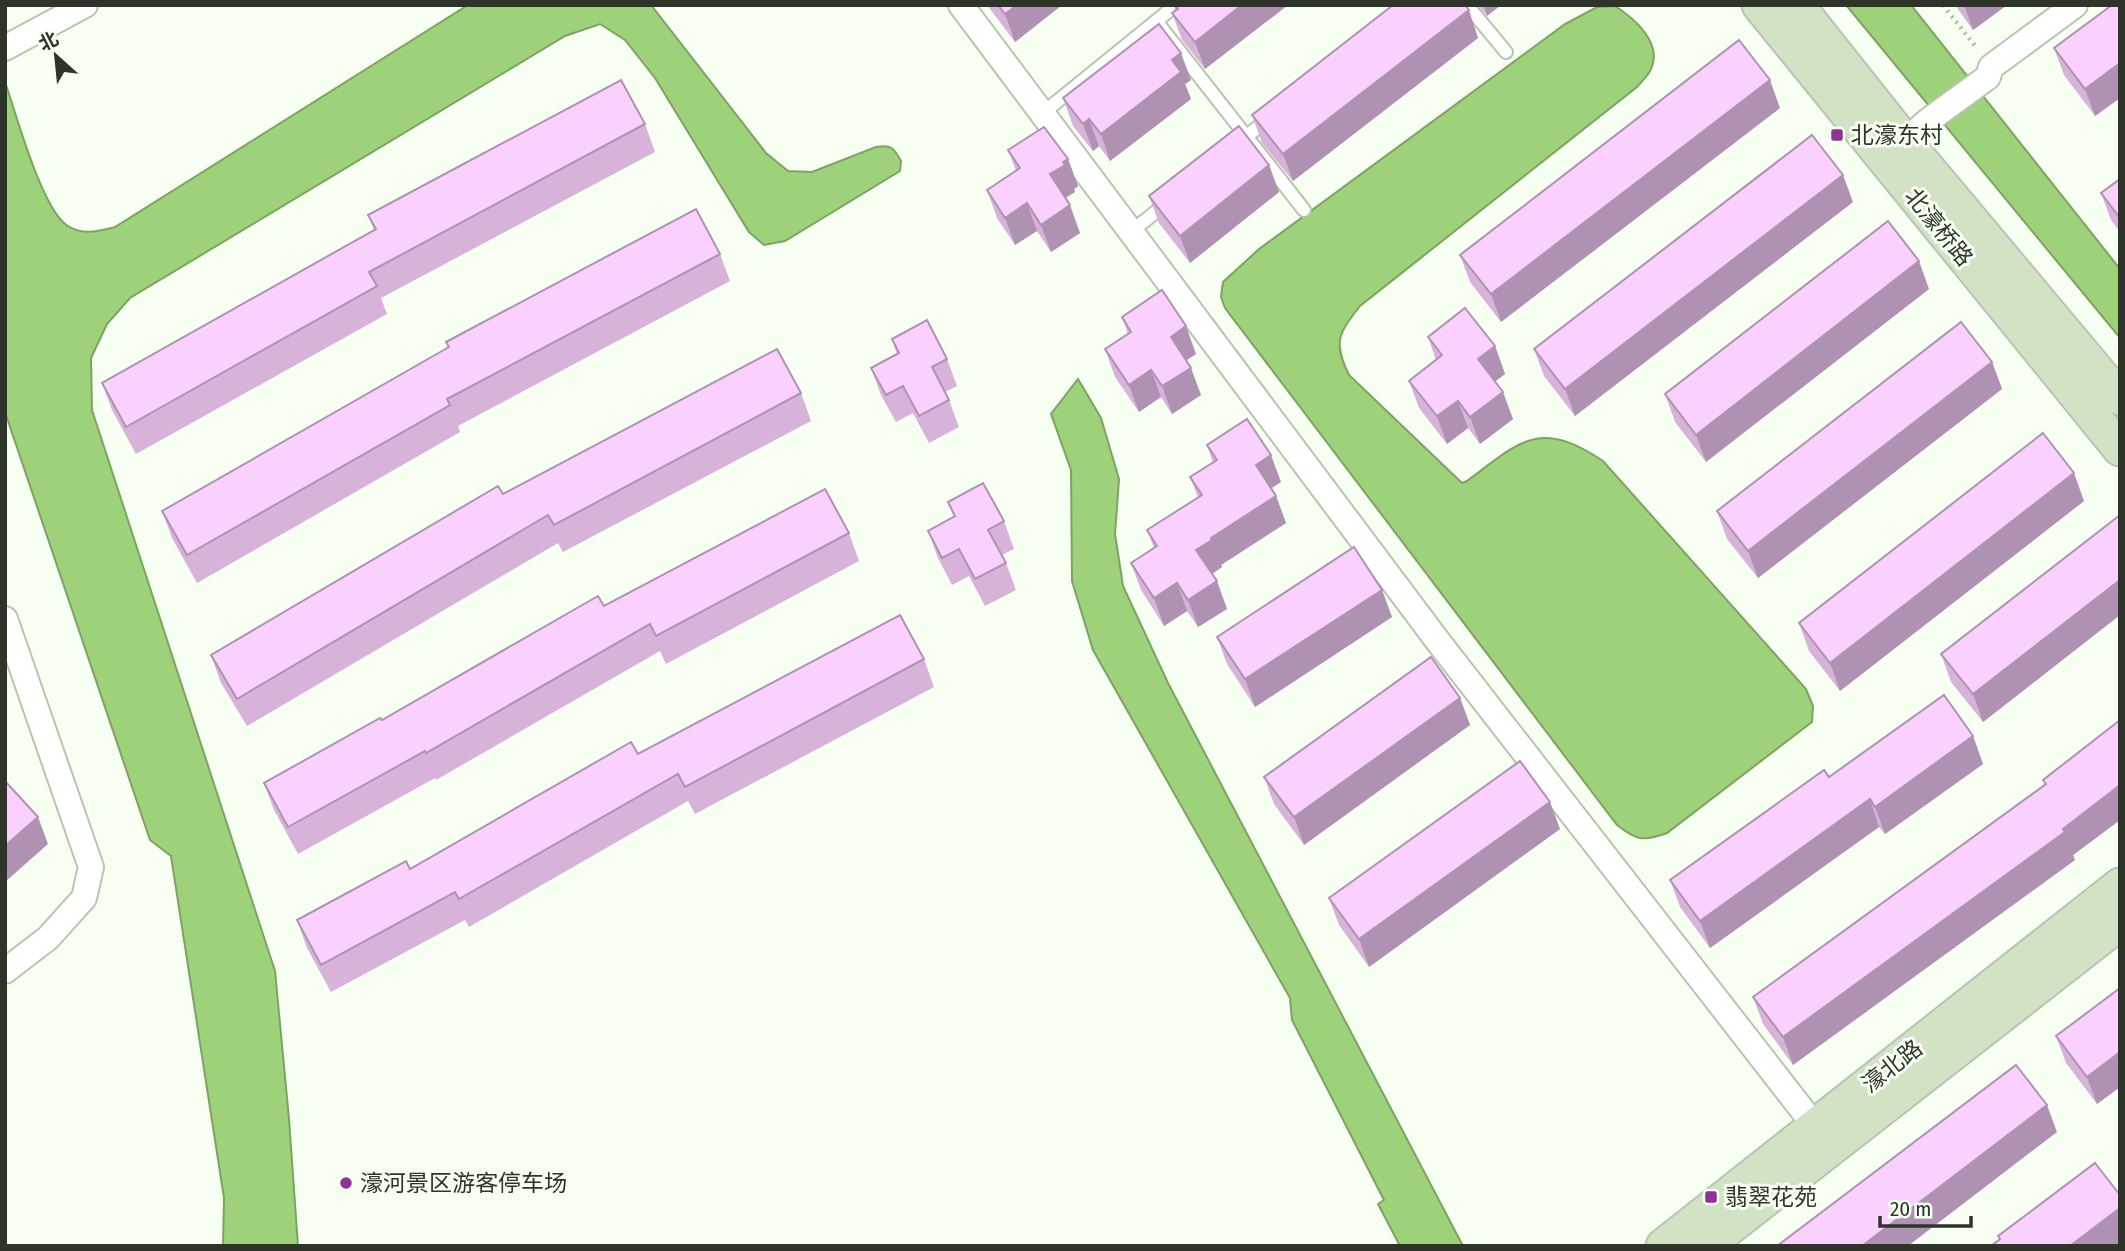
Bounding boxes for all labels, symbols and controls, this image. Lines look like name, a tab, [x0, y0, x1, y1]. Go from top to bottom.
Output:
north arrow	[21, 21, 91, 91]
text: 北	[35, 27, 62, 56]
place label: 北濠东村	[1851, 121, 1943, 149]
marker: 北濠东村	[1829, 127, 1845, 143]
street label: 北濠桥路	[1899, 182, 1979, 272]
street label: 濠北路	[1856, 1034, 1928, 1098]
place label: 濠河景区游客停车场	[360, 1169, 567, 1197]
marker: 濠河景区游客停车场	[338, 1175, 354, 1191]
place label: 翡翠花苑	[1725, 1183, 1817, 1211]
scale bar	[1880, 1184, 1971, 1228]
marker: 翡翠花苑	[1703, 1189, 1719, 1205]
text: 20 m	[1890, 1196, 1931, 1222]

